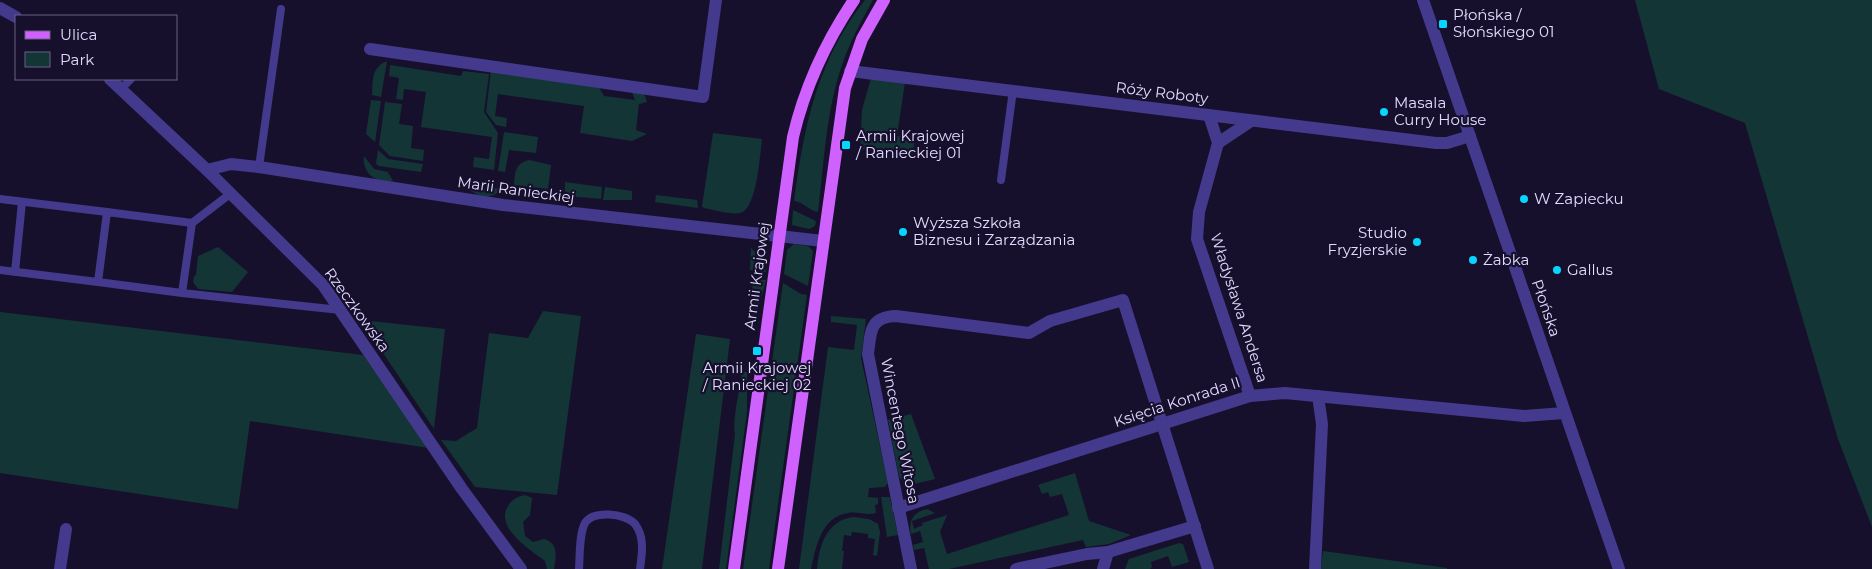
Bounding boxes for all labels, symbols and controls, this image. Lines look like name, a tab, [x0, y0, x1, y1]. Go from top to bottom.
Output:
place label: Płońska / Słońskiego 01	[1453, 5, 1554, 41]
legend	[15, 15, 178, 80]
marker: Płońska / Słońskiego 01	[1437, 18, 1449, 30]
text: Ulica	[60, 25, 97, 44]
text: Park	[60, 50, 94, 69]
street label: Róży Roboty	[1115, 77, 1210, 108]
place label: Masala Curry House	[1394, 93, 1486, 129]
marker: Masala Curry House	[1378, 106, 1390, 118]
place label: Armii Krajowej / Ranieckiej 01	[855, 126, 965, 162]
marker: Armii Krajowej / Ranieckiej 01	[840, 139, 852, 151]
street label: Marii Ranieckiej	[456, 172, 576, 207]
place label: W Zapiecku	[1534, 189, 1624, 208]
marker: W Zapiecku	[1518, 193, 1530, 205]
place label: Wyższa Szkoła Biznesu i Zarządzania	[913, 213, 1075, 249]
street label: Armii Krajowej	[740, 221, 773, 331]
place label: Studio Fryzjerskie	[1328, 223, 1407, 259]
marker: Wyższa Szkoła Biznesu i Zarządzania	[897, 226, 909, 238]
street label: Władysława Andersa	[1206, 231, 1273, 385]
marker: Studio Fryzjerskie	[1411, 236, 1423, 248]
place label: Żabka	[1483, 250, 1529, 269]
marker: Żabka	[1467, 254, 1479, 266]
place label: Gallus	[1567, 260, 1613, 279]
street label: Rzeczkowska	[321, 264, 394, 355]
marker: Gallus	[1551, 264, 1563, 276]
street label: Płońska	[1528, 277, 1565, 339]
marker: Armii Krajowej / Ranieckiej 02	[751, 345, 763, 357]
street label: Wincentego Witosa	[877, 356, 924, 505]
place label: Armii Krajowej / Ranieckiej 02	[702, 358, 811, 394]
street label: Księcia Konrada II	[1111, 372, 1243, 431]

